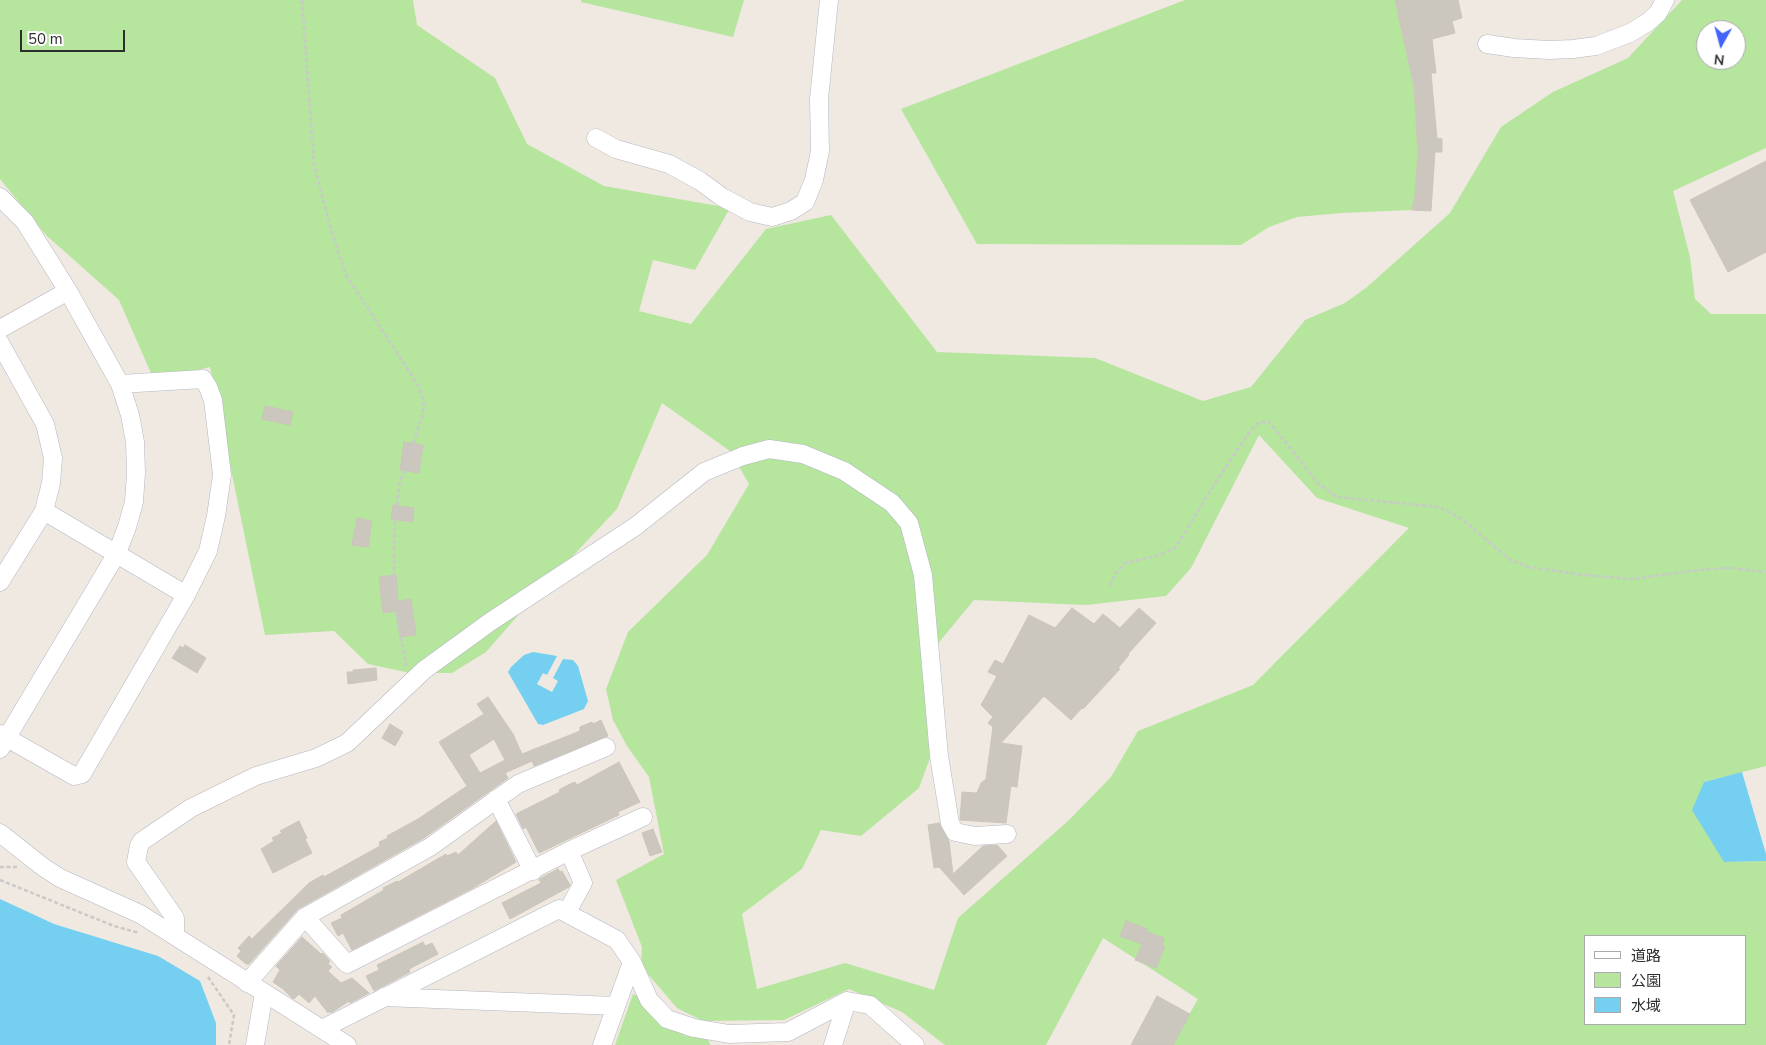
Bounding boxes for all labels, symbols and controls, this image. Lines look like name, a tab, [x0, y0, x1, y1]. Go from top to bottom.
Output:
scale bar	[22, 20, 128, 52]
north arrow	[1696, 20, 1746, 70]
text: 50 m	[28, 29, 63, 49]
text: N	[1713, 49, 1726, 69]
legend	[1584, 935, 1746, 1025]
text: 道路	[1631, 946, 1661, 966]
text: 公園	[1631, 971, 1661, 991]
text: 水域	[1631, 996, 1661, 1016]

